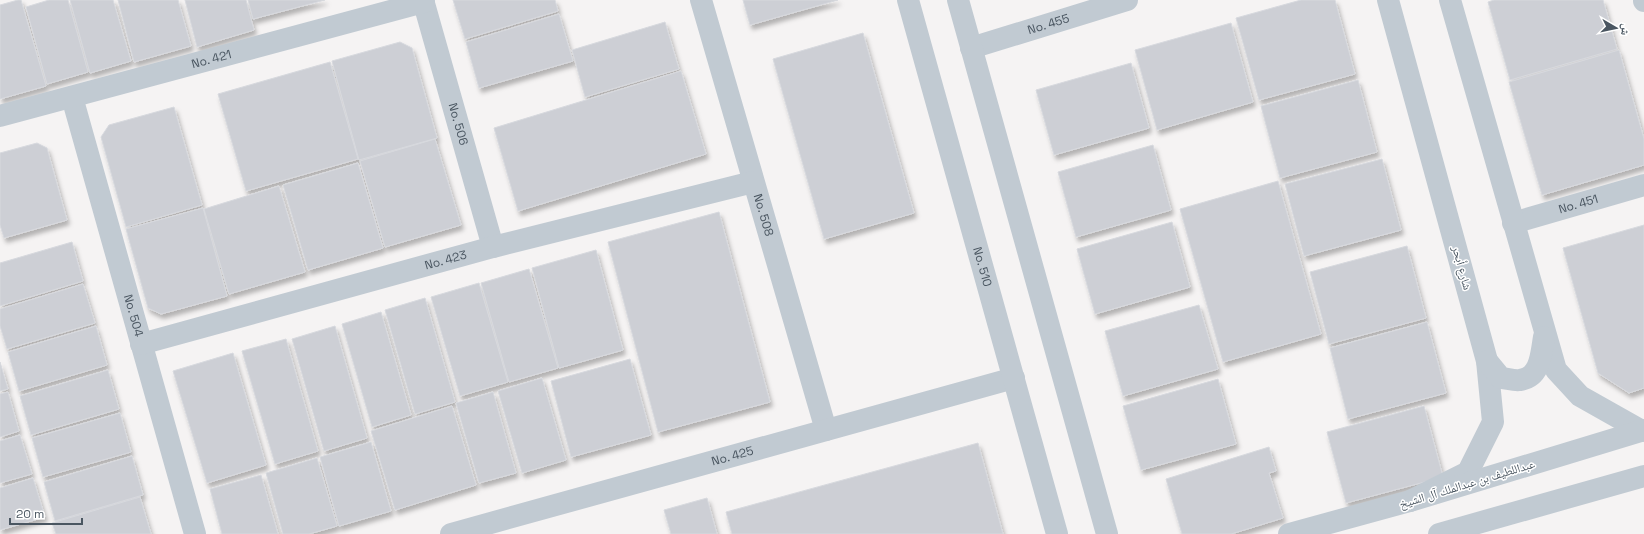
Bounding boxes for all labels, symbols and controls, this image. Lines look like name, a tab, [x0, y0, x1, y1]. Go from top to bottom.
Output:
north arrow	[1596, 8, 1636, 48]
street label: No. 455	[1026, 10, 1071, 38]
text: ش	[1617, 23, 1634, 37]
street label: No. 421	[190, 46, 233, 72]
street label: No. 506	[445, 101, 472, 147]
street label: No. 451	[1557, 191, 1600, 217]
street label: No. 508	[750, 192, 777, 238]
street label: شارع أبحر	[1448, 243, 1476, 292]
street label: No. 510	[969, 245, 996, 289]
street label: No. 423	[423, 247, 469, 273]
street label: No. 504	[120, 292, 147, 339]
street label: No. 425	[710, 443, 755, 469]
street label: عبداللطيف بن عبدالملك آل الشيخ	[1397, 456, 1537, 512]
scale bar	[10, 500, 82, 526]
text: 20 m	[16, 506, 44, 522]

